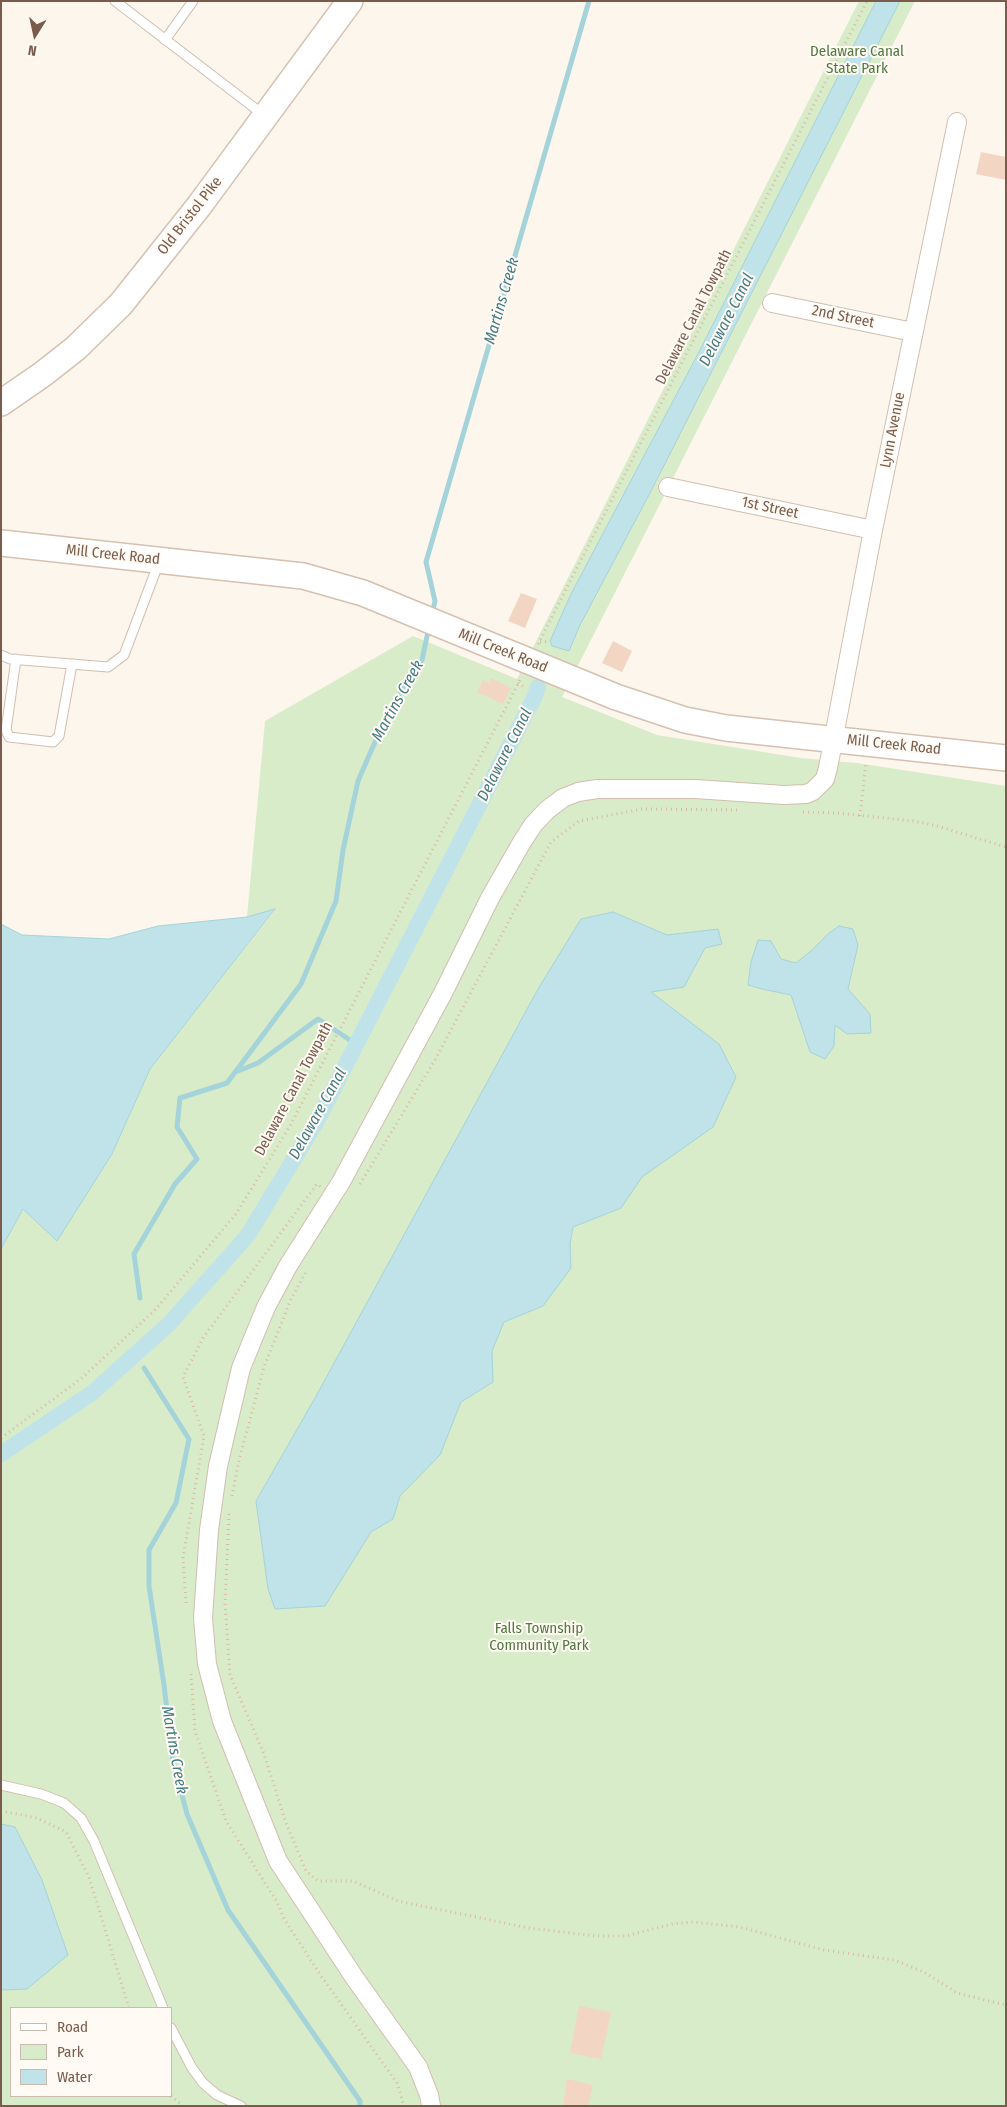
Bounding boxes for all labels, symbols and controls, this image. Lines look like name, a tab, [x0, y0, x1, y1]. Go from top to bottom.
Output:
north arrow	[10, 10, 60, 60]
text: N	[27, 41, 38, 59]
park label: Delaware Canal State Park	[810, 43, 904, 78]
street label: Old Bristol Pike	[154, 173, 226, 259]
street label: Delaware Canal Towpath	[652, 246, 736, 388]
water label: Martins Creek	[480, 256, 524, 346]
water label: Delaware Canal	[695, 270, 759, 370]
street label: 2nd Street	[810, 302, 876, 332]
street label: Lynn Avenue	[877, 391, 909, 469]
street label: 1st Street	[740, 493, 800, 523]
street label: Mill Creek Road	[65, 541, 161, 569]
street label: Mill Creek Road	[456, 625, 550, 677]
water label: Martins Creek	[368, 657, 428, 745]
water label: Delaware Canal	[473, 705, 537, 805]
street label: Mill Creek Road	[846, 731, 942, 759]
street label: Delaware Canal Towpath	[251, 1019, 337, 1159]
water label: Delaware Canal	[285, 1065, 351, 1163]
park label: Falls Township Community Park	[489, 1620, 589, 1655]
water label: Martins Creek	[157, 1704, 191, 1796]
legend	[10, 2007, 172, 2097]
text: Road	[57, 2018, 88, 2036]
text: Park	[57, 2043, 84, 2061]
text: Water	[57, 2068, 92, 2086]

